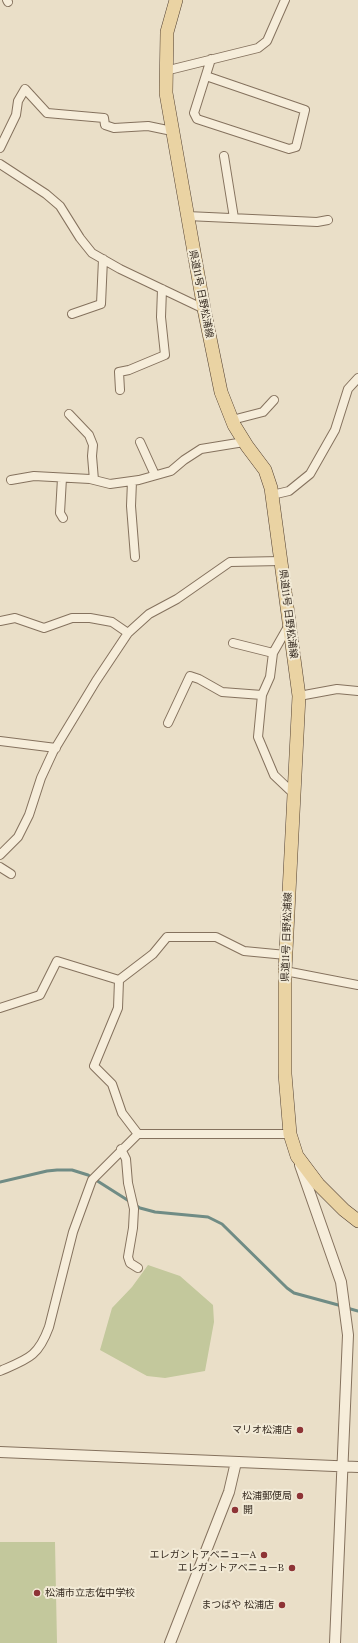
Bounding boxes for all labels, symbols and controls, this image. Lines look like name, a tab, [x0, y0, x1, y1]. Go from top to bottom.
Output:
street label: 県道11号 日野松浦線	[187, 249, 215, 339]
street label: 県道11号 日野松浦線	[277, 569, 299, 659]
street label: 県道11号 日野松浦線	[279, 892, 295, 982]
place label: マリオ松浦店	[232, 1424, 292, 1436]
marker: マリオ松浦店	[295, 1425, 305, 1435]
place label: 松浦郵便局	[242, 1490, 292, 1502]
marker: 松浦郵便局	[295, 1491, 305, 1501]
place label: 開	[243, 1504, 253, 1516]
marker: 開	[230, 1505, 240, 1515]
place label: エレガントアベニューA	[150, 1549, 256, 1561]
marker: エレガントアベニューA	[259, 1550, 269, 1560]
place label: エレガントアベニューB	[178, 1562, 284, 1574]
marker: エレガントアベニューB	[287, 1563, 297, 1573]
place label: 松浦市立志佐中学校	[45, 1587, 135, 1599]
marker: 松浦市立志佐中学校	[32, 1588, 42, 1598]
place label: まつばや 松浦店	[201, 1599, 274, 1611]
marker: まつばや 松浦店	[277, 1600, 287, 1610]

